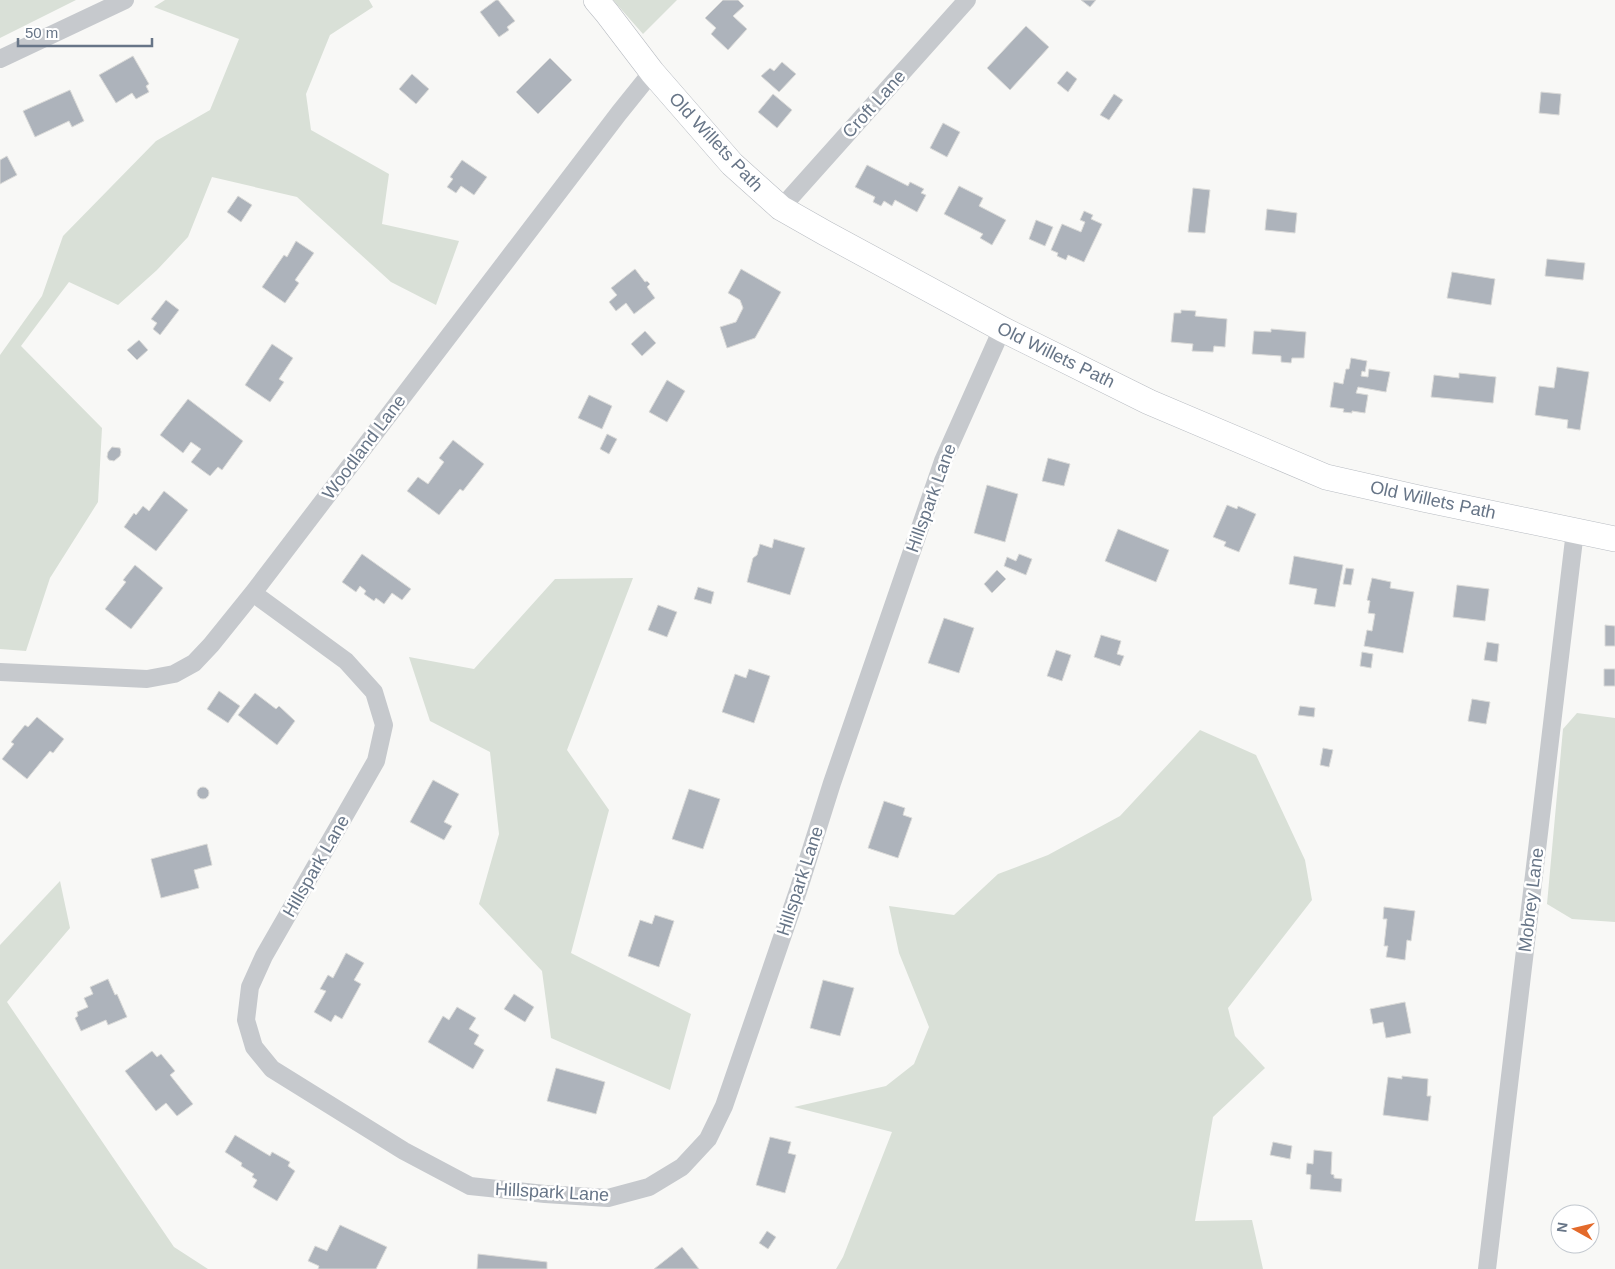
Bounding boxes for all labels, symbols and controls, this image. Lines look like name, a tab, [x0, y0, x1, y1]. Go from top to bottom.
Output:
scale bar	[18, 15, 151, 47]
text: 50 m	[25, 24, 58, 41]
street label: Croft Lane	[838, 66, 910, 142]
street label: Old Willets Path	[665, 88, 767, 196]
street label: Old Willets Path	[994, 318, 1118, 392]
street label: Woodland Lane	[318, 391, 410, 503]
street label: Hillspark Lane	[902, 441, 960, 555]
street label: Old Willets Path	[1368, 477, 1498, 523]
street label: Hillspark Lane	[279, 812, 353, 920]
street label: Hillspark Lane	[773, 824, 827, 938]
street label: Mobrey Lane	[1515, 847, 1547, 953]
street label: Hillspark Lane	[495, 1179, 609, 1205]
north arrow	[1550, 1204, 1600, 1254]
text: N	[1553, 1221, 1571, 1233]

